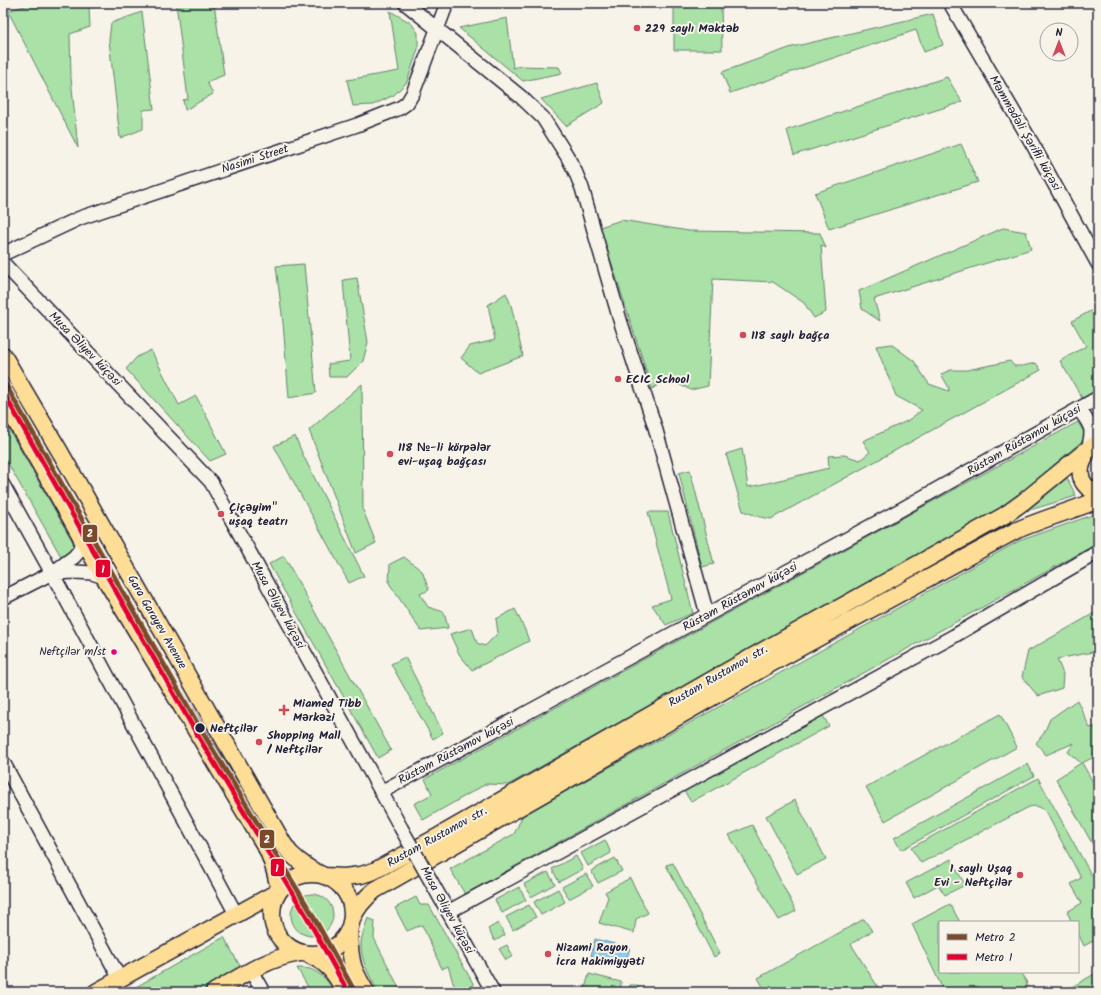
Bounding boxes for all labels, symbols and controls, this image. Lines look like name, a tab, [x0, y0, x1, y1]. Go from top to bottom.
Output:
place label: 229 saylı Məktəb	[645, 19, 739, 38]
north arrow	[1039, 22, 1079, 62]
marker: 229 saylı Məktəb	[632, 23, 642, 33]
text: N	[1056, 24, 1063, 42]
street label: Məmmədəli Şərifli küçəsi	[984, 72, 1066, 195]
street label: Nasimi Street	[219, 139, 291, 179]
street label: Musa Əliyev küçəsi	[44, 307, 127, 392]
place label: 118 saylı bağça	[751, 326, 829, 345]
marker: 118 saylı bağça	[738, 330, 748, 340]
place label: ECIC School	[626, 370, 690, 389]
marker: ECIC School	[613, 374, 623, 384]
street label: Rüstəm Rüstəmov küçəsi	[963, 399, 1086, 480]
place label: 118 №-li körpələr evi-uşaq bağçası	[398, 438, 491, 471]
marker: 118 №-li körpələr evi-uşaq bağçası	[385, 449, 395, 459]
place label: Çiçəyim" uşaq teatrı	[229, 498, 288, 531]
marker: Çiçəyim" uşaq teatrı	[216, 509, 226, 519]
line badge: 2	[82, 524, 98, 543]
text: 2	[87, 525, 93, 543]
street label: Rüstəm Rüstəmov küçəsi	[679, 557, 802, 637]
street label: Musa Əliyev küçəsi	[246, 558, 311, 653]
line badge: 1	[95, 559, 111, 578]
text: 1	[101, 561, 105, 579]
street label: Gara Garayev Avenue	[122, 571, 192, 673]
street label: Rustam Rustamov str.	[665, 640, 771, 712]
place label: Neftçilər m/st	[39, 643, 107, 661]
marker: Neftçilər m/st	[109, 647, 119, 657]
place label: Miamed Tibb Mərkəzi	[293, 694, 362, 727]
marker: Miamed Tibb Mərkəzi	[278, 704, 290, 716]
street label: Rüstəm Rüstəmov küçəsi	[395, 712, 518, 790]
place label: Neftçilər	[210, 719, 258, 738]
marker: Neftçilər	[193, 721, 207, 735]
place label: Shopping Mall / Neftçilәr	[266, 726, 341, 759]
marker: Shopping Mall / Neftçilәr	[254, 737, 264, 747]
street label: Rustam Rustamov str.	[383, 801, 491, 872]
line badge: 2	[259, 829, 275, 849]
text: 2	[264, 831, 270, 849]
line badge: 1	[270, 858, 285, 877]
place label: 1 saylı Uşaq Evi - Neftçilər	[934, 859, 1013, 892]
text: 1	[275, 860, 279, 878]
street label: Musa Əliyev küçəsi	[415, 863, 480, 958]
marker: 1 saylı Uşaq Evi - Neftçilər	[1015, 870, 1025, 880]
legend	[939, 921, 1079, 973]
text: Metro 2	[975, 928, 1016, 947]
place label: Nizami Rayon İcra Hakimiyyəti	[556, 938, 645, 971]
text: Metro 1	[975, 948, 1013, 967]
marker: Nizami Rayon İcra Hakimiyyəti	[543, 949, 553, 959]

